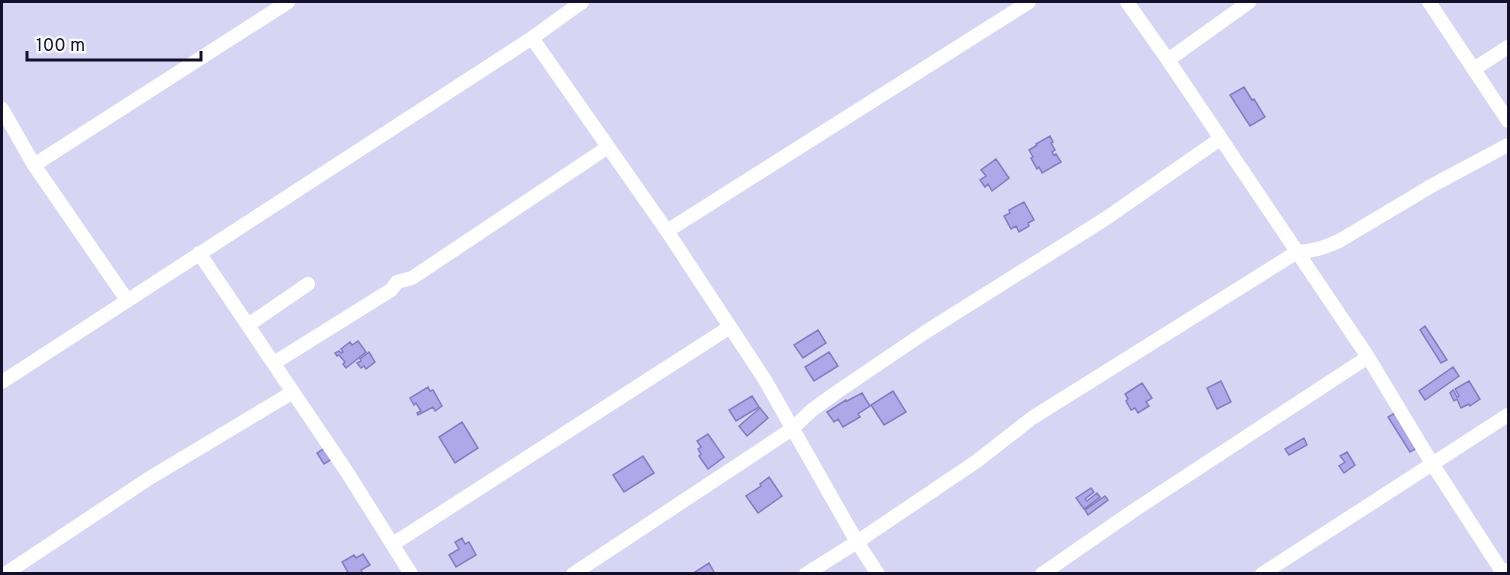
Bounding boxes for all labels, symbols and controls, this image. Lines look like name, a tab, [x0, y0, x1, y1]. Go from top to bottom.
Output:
scale bar	[27, 24, 201, 62]
text: 100 m	[36, 35, 85, 58]

